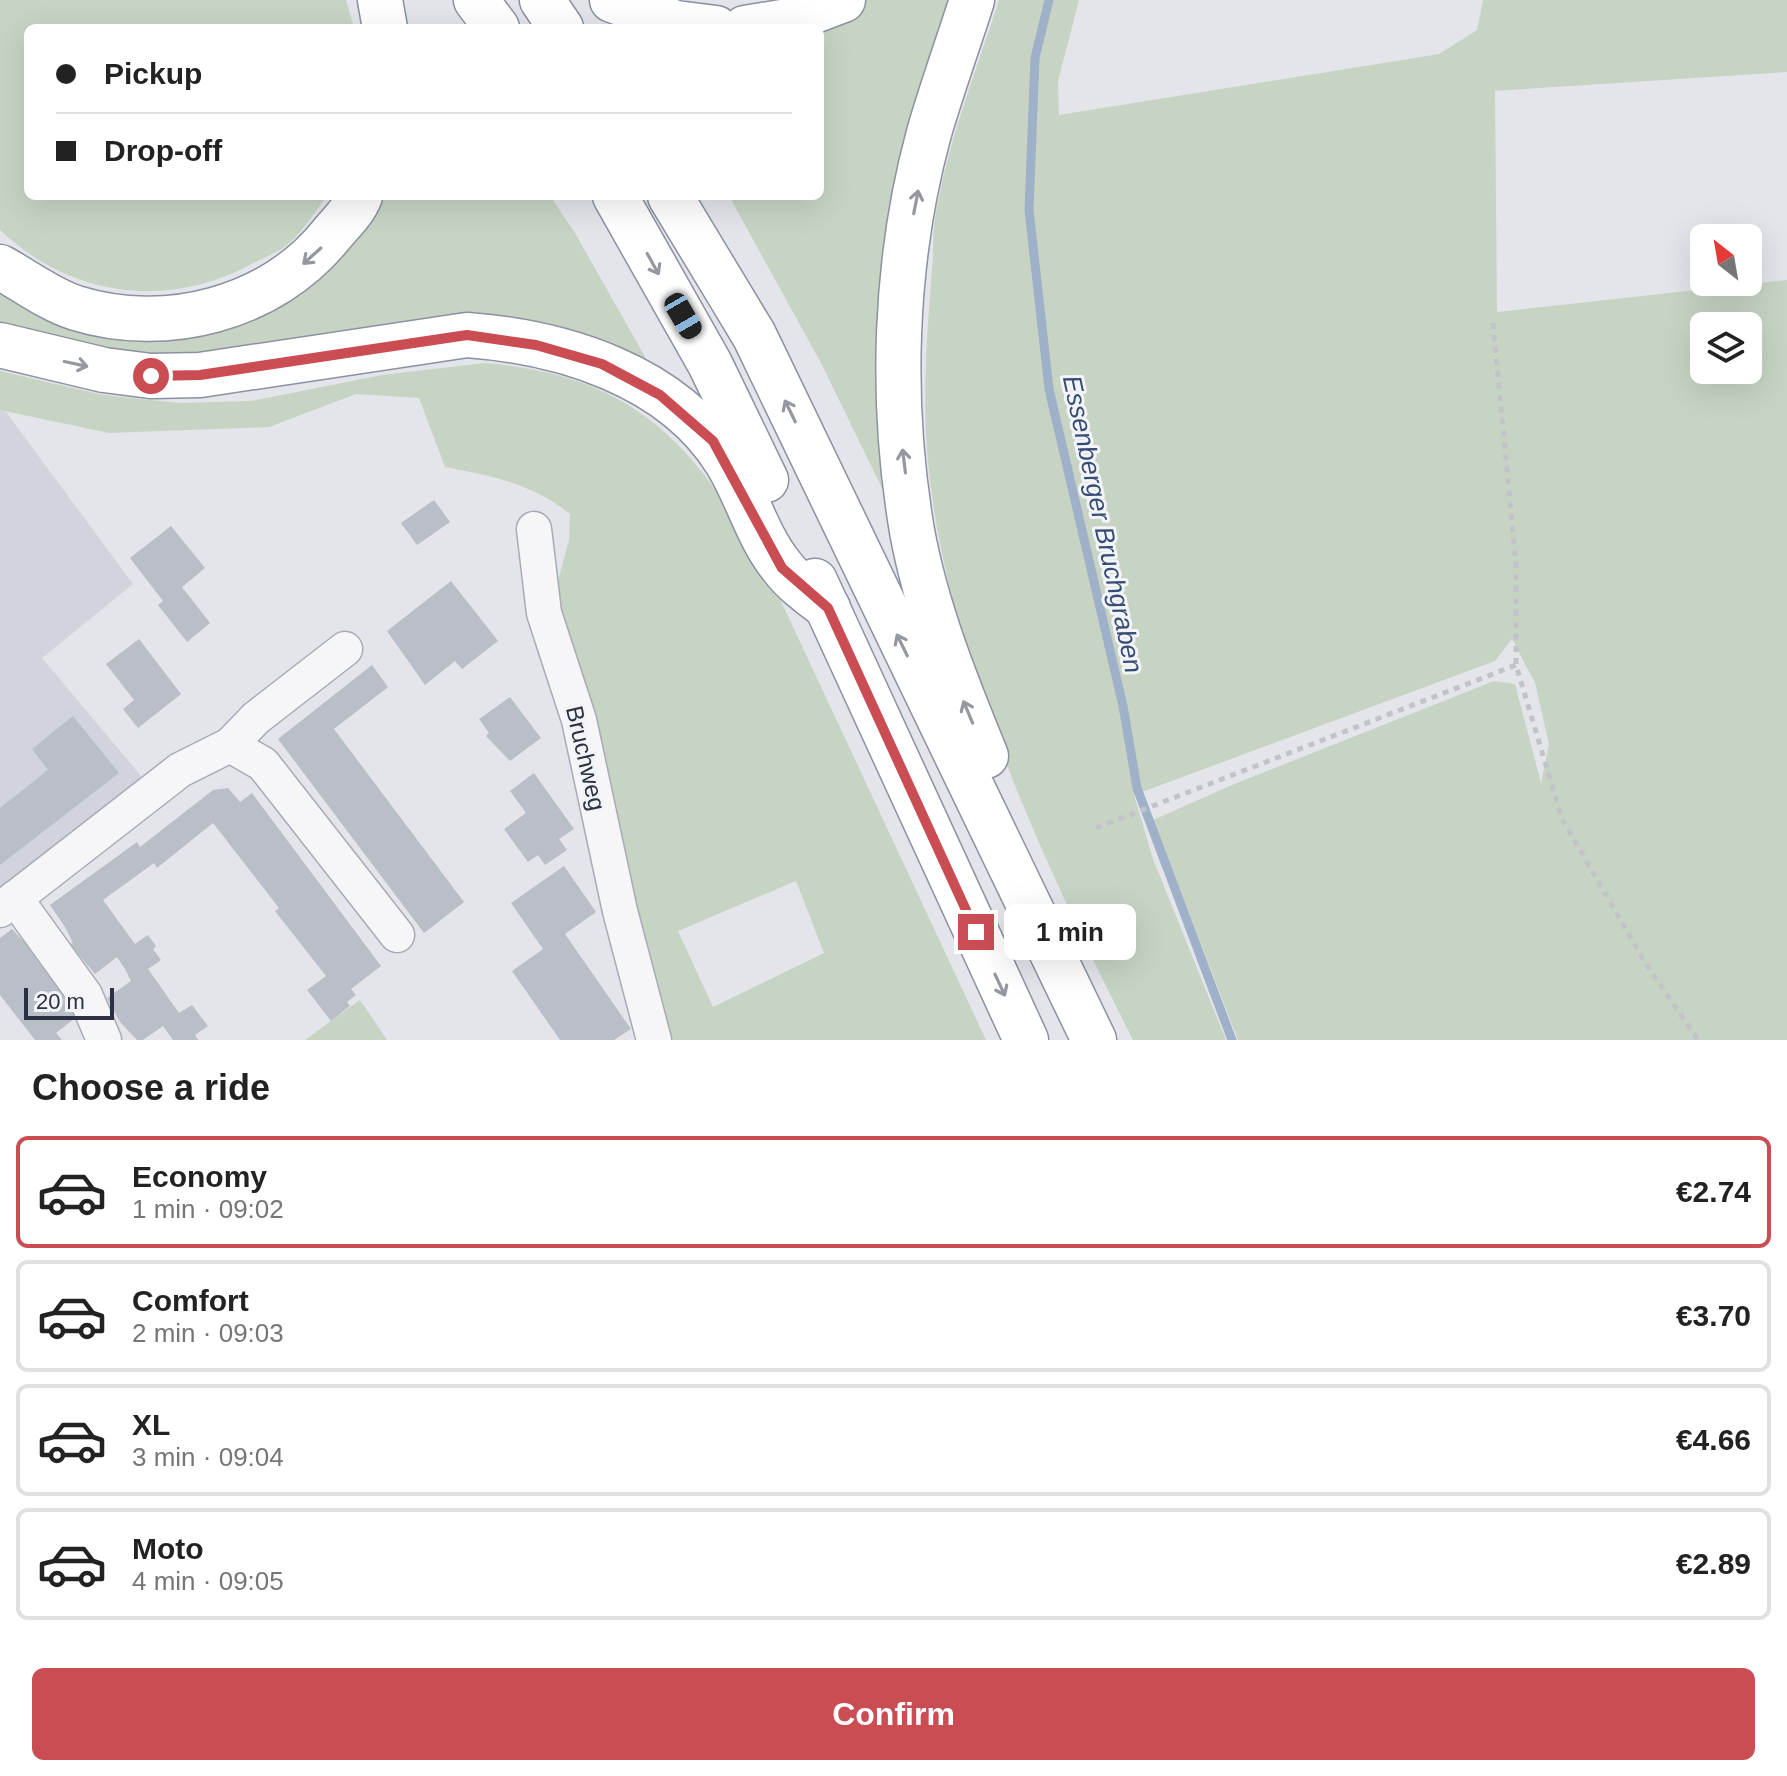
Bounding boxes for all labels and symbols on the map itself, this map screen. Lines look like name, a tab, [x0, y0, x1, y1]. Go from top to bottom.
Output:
one-way arrow	[909, 190, 924, 215]
north arrow	[1690, 224, 1762, 296]
one-way arrow	[302, 247, 322, 265]
one-way arrow	[646, 252, 662, 275]
car	[661, 289, 705, 343]
one-way arrow	[62, 357, 88, 372]
route start	[133, 358, 169, 394]
water label: Essenberger Bruchgraben	[1057, 372, 1149, 676]
one-way arrow	[782, 399, 797, 423]
one-way arrow	[896, 449, 911, 474]
one-way arrow	[894, 634, 910, 658]
one-way arrow	[959, 700, 974, 725]
street label: Bruchweg	[561, 703, 611, 813]
callout: 1 min	[1004, 904, 1136, 960]
route end	[958, 914, 994, 950]
one-way arrow	[993, 973, 1008, 997]
scale bar	[24, 984, 114, 1020]

